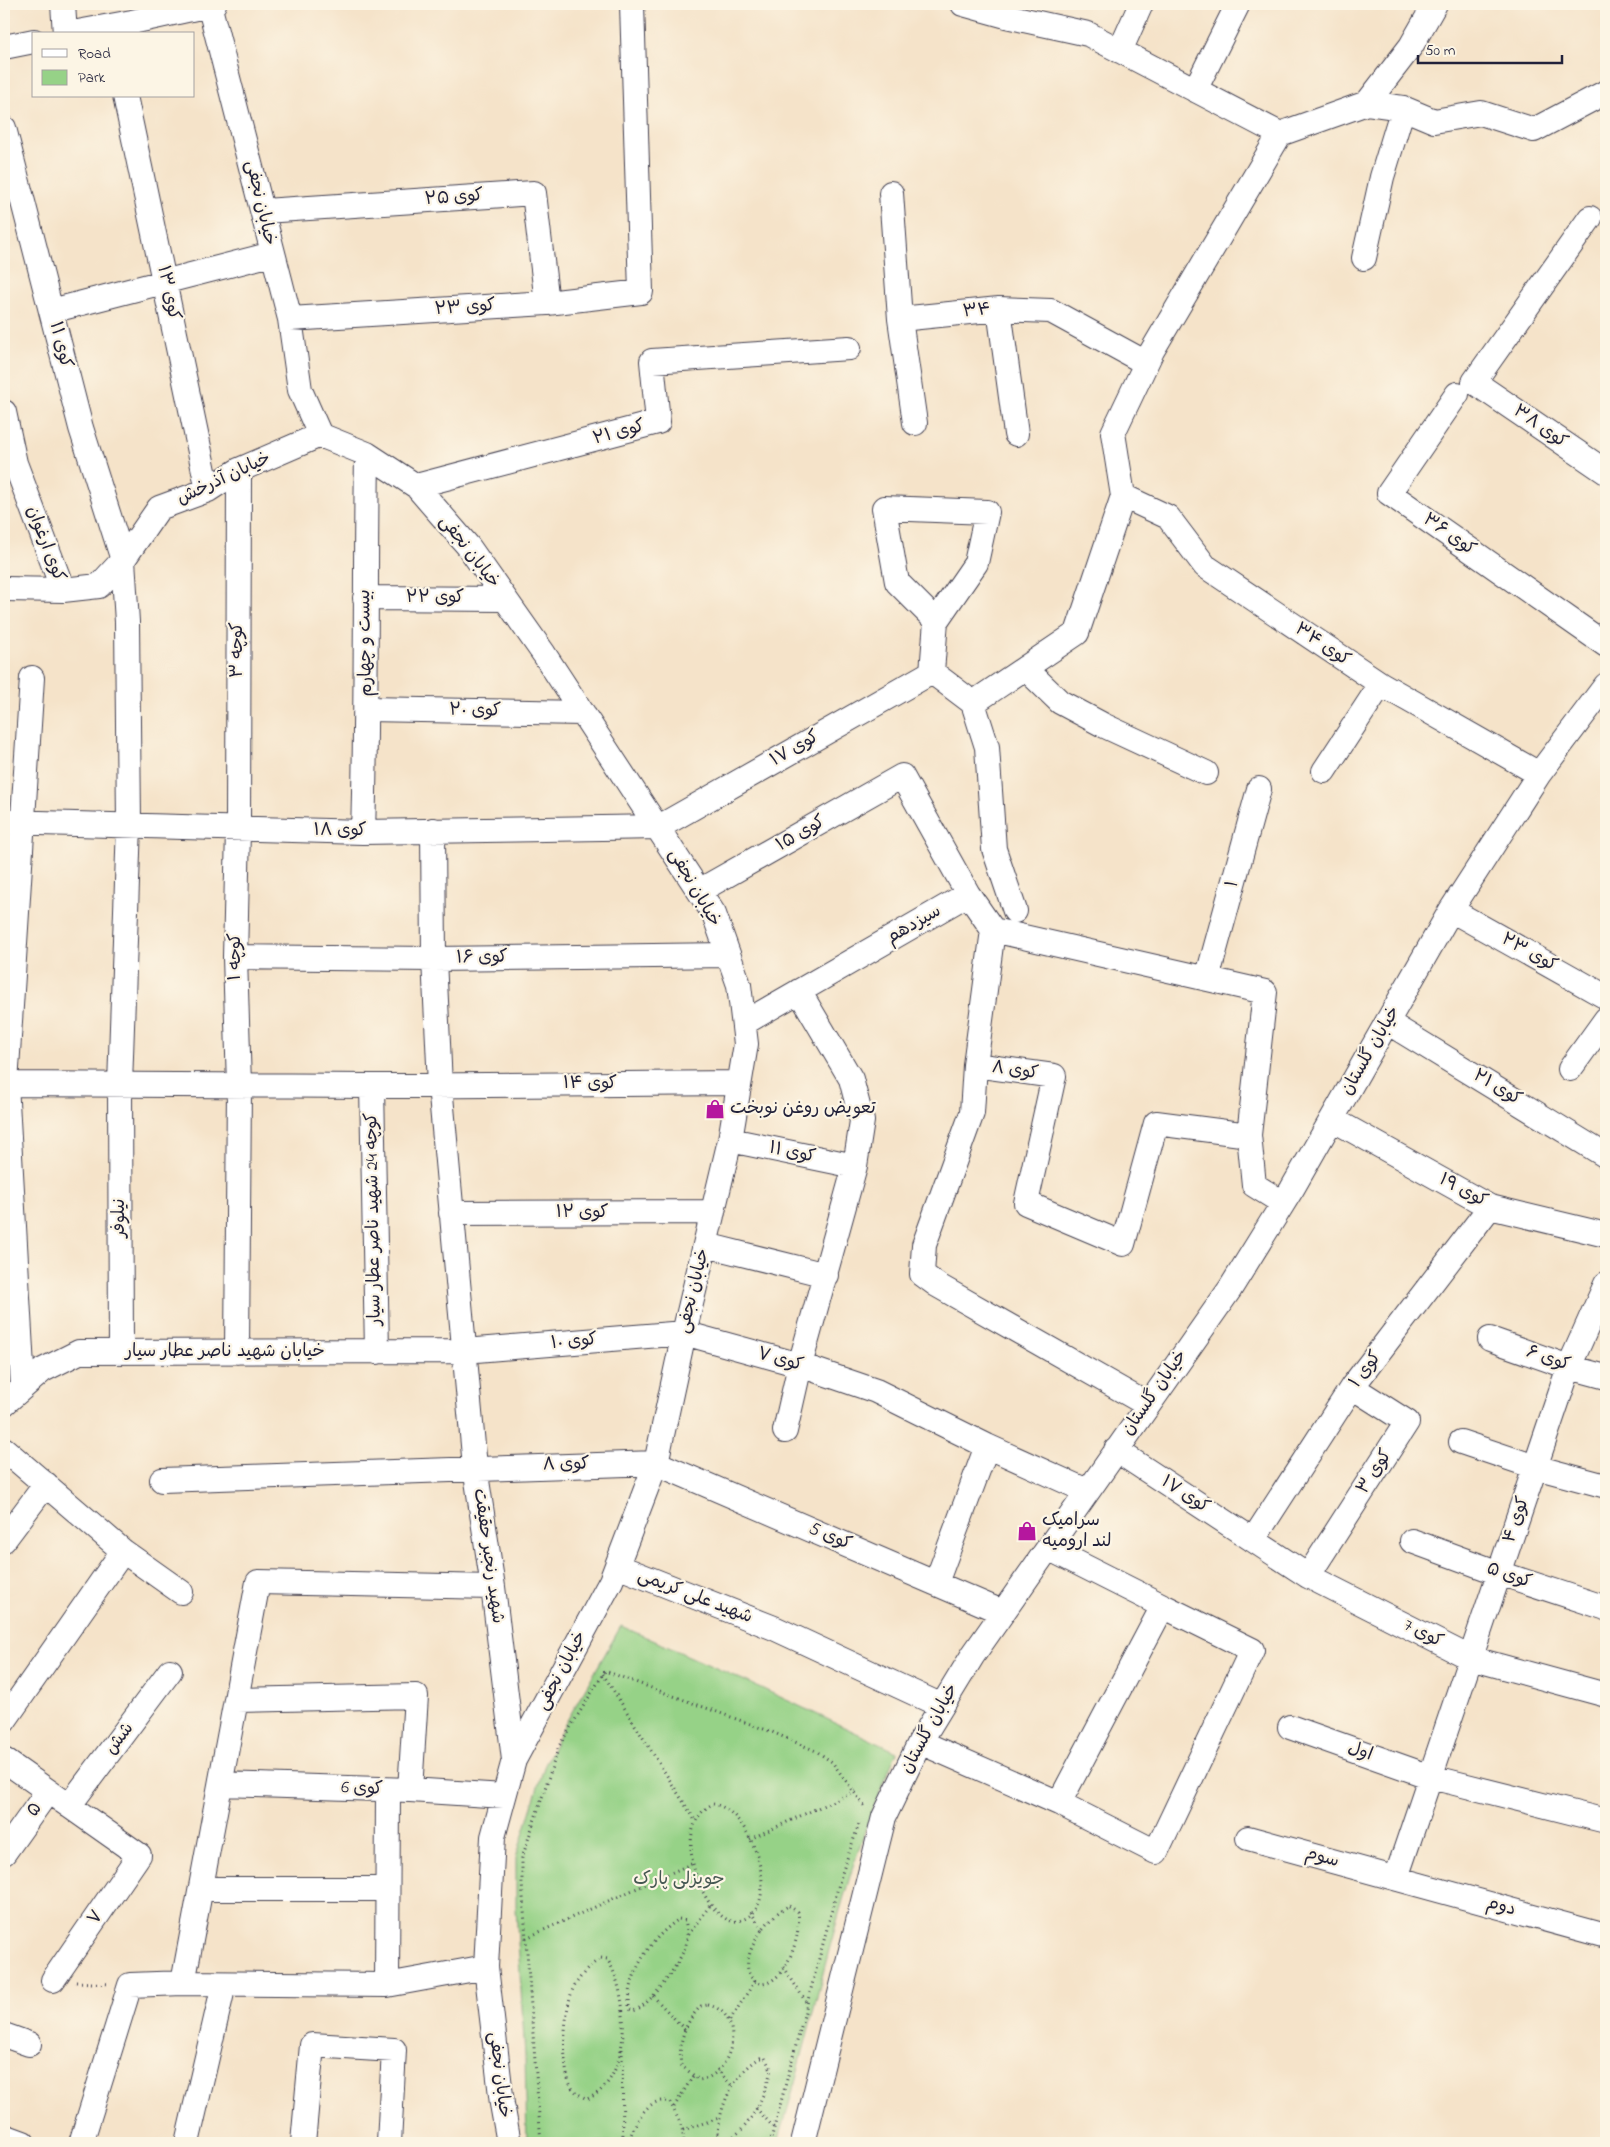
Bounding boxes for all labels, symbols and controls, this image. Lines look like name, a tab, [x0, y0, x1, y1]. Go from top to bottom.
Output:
legend	[32, 32, 195, 98]
scale bar	[1418, 32, 1561, 64]
text: 50 m	[1425, 40, 1456, 62]
text: Road	[78, 43, 111, 65]
text: Park	[78, 67, 106, 89]
street label: خیابان نجفی	[238, 158, 282, 248]
street label: کوی ۲۵	[424, 183, 484, 213]
street label: کوی ۱۳	[150, 263, 187, 323]
street label: کوی ۲۳	[434, 293, 497, 323]
street label: ۳۴	[962, 297, 992, 325]
street label: کوی ۱۱	[42, 319, 78, 371]
street label: کوی ۳۸	[1507, 399, 1573, 455]
street label: کوی ۲۱	[590, 414, 648, 452]
street label: خیابان آذرخش	[173, 446, 275, 512]
street label: کوی ارغوان	[19, 502, 71, 586]
street label: کوی ۳۶	[1417, 507, 1481, 563]
street label: خیابان نجفی	[432, 510, 506, 594]
street label: کوی ۲۲	[406, 585, 464, 611]
street label: بیست و چهارم	[352, 589, 380, 697]
street label: کوی ۳۴	[1289, 617, 1355, 673]
street label: کوچه ۳	[225, 622, 251, 678]
street label: کوی ۲۰	[449, 698, 502, 724]
street label: کوی ۱۷	[765, 724, 825, 774]
street label: کوی ۱۵	[772, 809, 831, 859]
street label: کوی ۱۸	[313, 818, 367, 844]
street label: خیابان نجفی	[661, 844, 727, 932]
street label: ۱	[1220, 877, 1246, 891]
street label: سیزدهم	[882, 899, 946, 951]
street label: کوی ۲۳	[1496, 927, 1562, 979]
street label: کوچه ۱	[223, 933, 249, 981]
street label: کوی ۱۶	[456, 945, 508, 971]
street label: خیابان گلستان	[1335, 1001, 1407, 1101]
street label: کوی ۸	[990, 1055, 1040, 1087]
street label: کوی ۲۱	[1468, 1063, 1527, 1113]
street label: کوی ۱۴	[563, 1071, 617, 1097]
place label: تعویض روغن نوبخت	[730, 1096, 876, 1122]
shop icon: تعویض روغن نوبخت	[704, 1098, 726, 1120]
street label: کوچه 24 شهید ناصر عطار سیار	[359, 1112, 389, 1328]
street label: کوی ۱۱	[766, 1135, 818, 1171]
street label: کوی ۱۹	[1434, 1167, 1492, 1215]
street label: نیلوفر	[107, 1198, 133, 1240]
street label: کوی ۱۲	[556, 1200, 609, 1226]
street label: خیابان نجفی	[671, 1246, 717, 1336]
street label: کوی ۱۰	[550, 1327, 599, 1357]
street label: خیابان شهید ناصر عطار سیار	[123, 1339, 325, 1365]
street label: کوی ۶	[1523, 1339, 1574, 1379]
street label: کوی ۷	[754, 1341, 806, 1379]
street label: خیابان گلستان	[1116, 1345, 1194, 1441]
street label: کوی ۱	[1343, 1346, 1389, 1394]
street label: کوی ۳	[1351, 1444, 1399, 1500]
street label: کوی ۸	[542, 1452, 590, 1478]
street label: کوی ۱۷	[1156, 1470, 1215, 1521]
street label: شهید رنجبر حقیقت	[466, 1487, 510, 1625]
street label: کوی ۴	[1497, 1493, 1537, 1547]
place label: سرامیک لند ارومیه	[1042, 1508, 1112, 1555]
street label: کوی 5	[805, 1516, 856, 1558]
shop icon: سرامیک لند ارومیه	[1016, 1520, 1038, 1542]
street label: کوی ۵	[1483, 1556, 1535, 1596]
street label: شهید علی کریمی	[634, 1563, 756, 1631]
street label: کوی 7	[1399, 1613, 1448, 1655]
street label: خیابان نجفی	[530, 1627, 594, 1715]
street label: خیابان گلستان	[895, 1679, 965, 1779]
street label: شش	[99, 1717, 141, 1761]
street label: اول	[1344, 1736, 1376, 1768]
street label: کوی 6	[341, 1775, 384, 1803]
street label: ۵	[21, 1797, 49, 1823]
street label: سوم	[1302, 1841, 1342, 1875]
park label: جویزلی پارک	[633, 1867, 725, 1893]
street label: دوم	[1484, 1891, 1518, 1923]
street label: ۷	[82, 1905, 110, 1931]
street label: خیابان نجفی	[481, 2031, 517, 2119]

